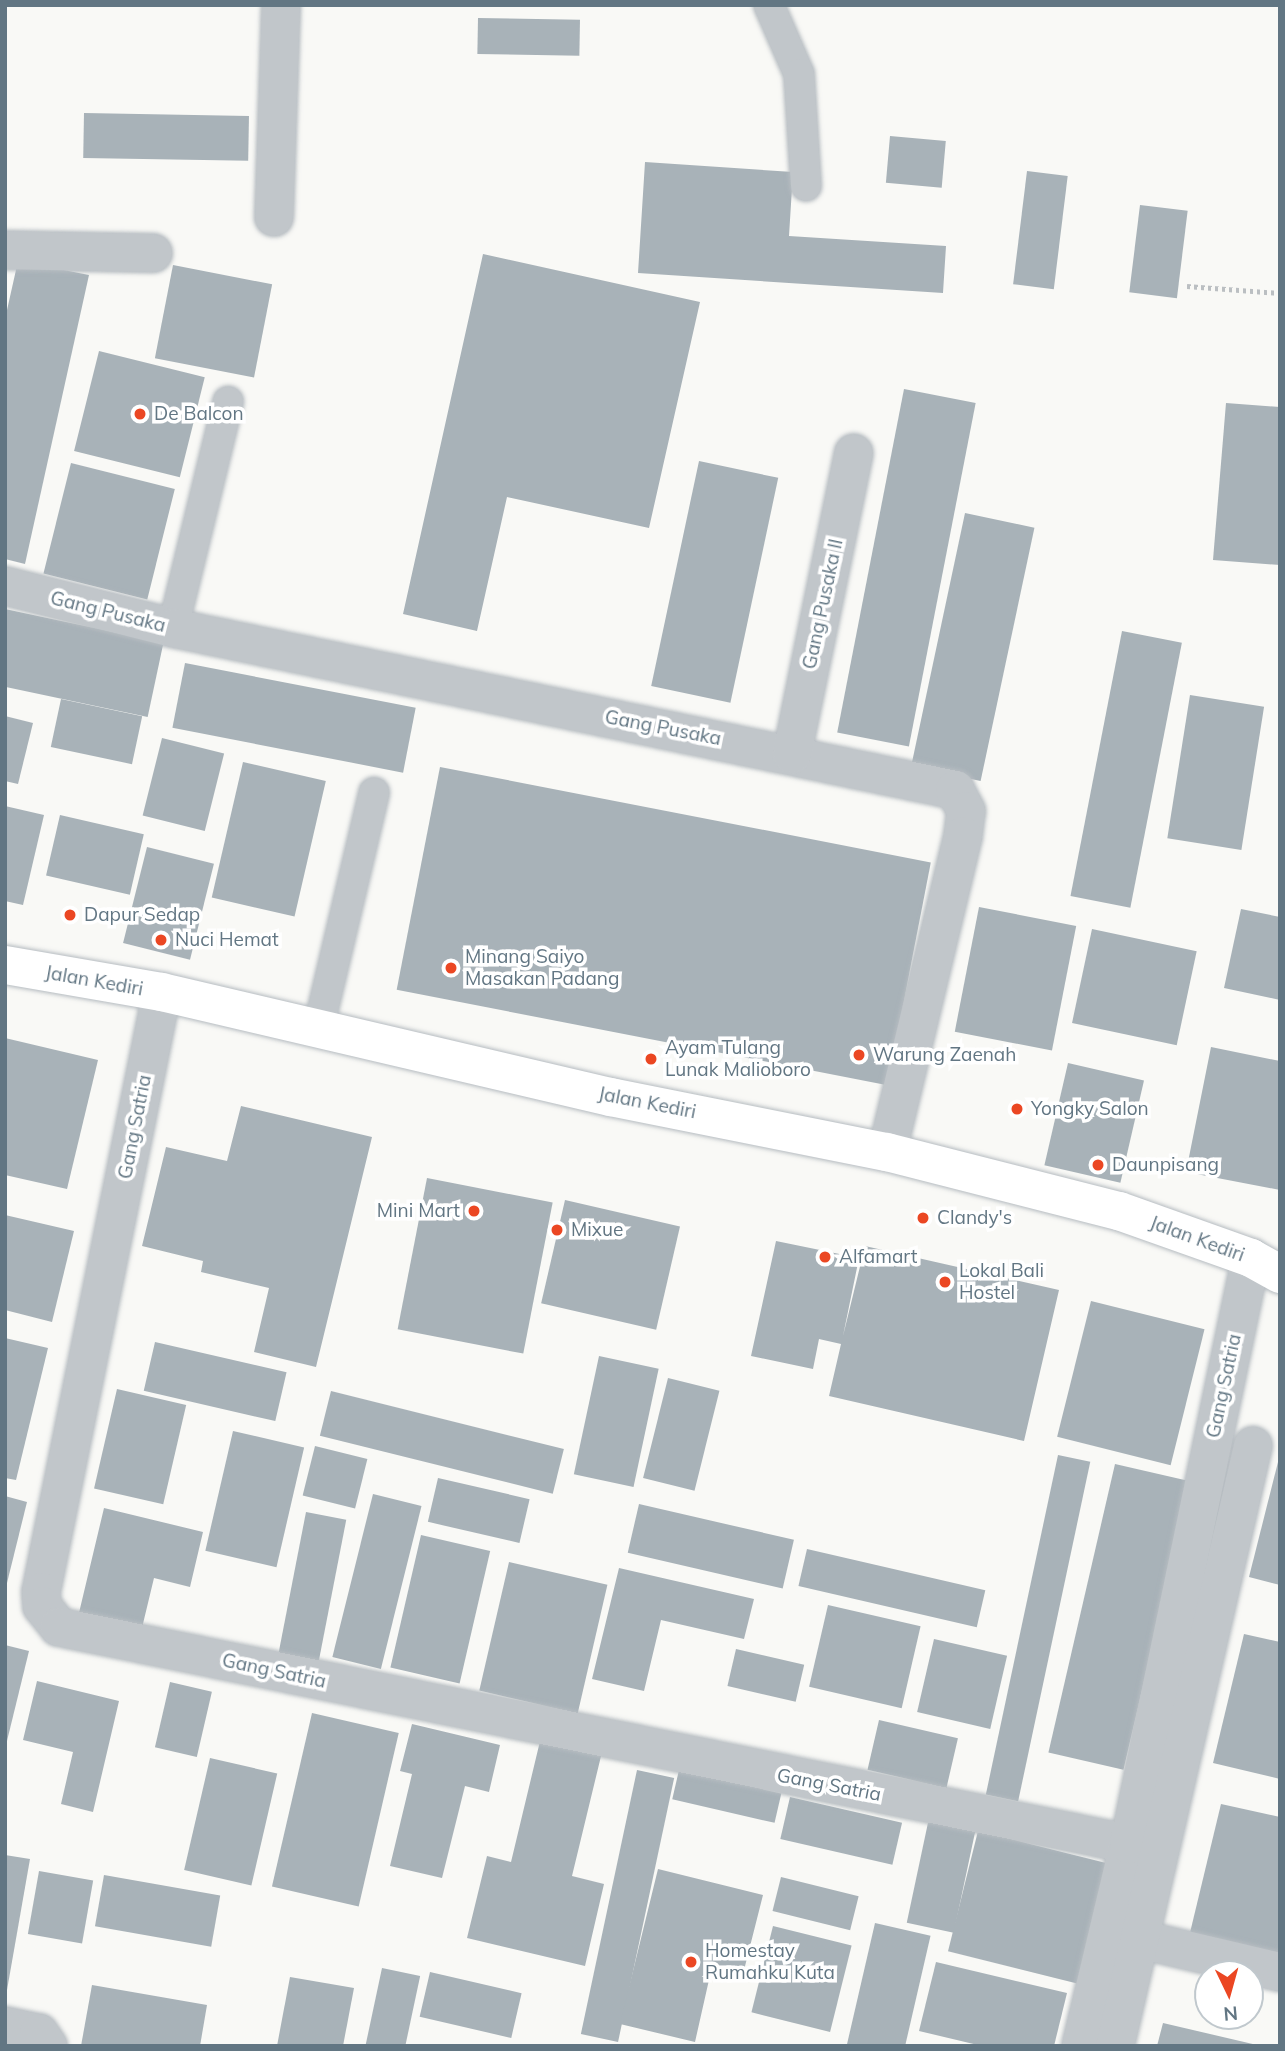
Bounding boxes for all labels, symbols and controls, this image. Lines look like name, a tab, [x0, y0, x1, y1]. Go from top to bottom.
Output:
place label: De Balcon	[154, 403, 244, 425]
marker: De Balcon	[132, 406, 148, 422]
street label: Gang Pusaka II	[798, 537, 848, 671]
street label: Gang Pusaka	[48, 587, 168, 637]
street label: Gang Pusaka	[603, 706, 723, 750]
place label: Dapur Sedap	[84, 904, 200, 926]
marker: Dapur Sedap	[62, 907, 78, 923]
place label: Nuci Hemat	[175, 929, 279, 951]
marker: Nuci Hemat	[153, 932, 169, 948]
place label: Minang Saiyo Masakan Padang	[465, 946, 619, 990]
marker: Minang Saiyo Masakan Padang	[443, 960, 459, 976]
street label: Jalan Kediri	[43, 961, 145, 1001]
place label: Ayam Tulang Lunak Malioboro	[665, 1037, 811, 1081]
place label: Warung Zaenah	[873, 1044, 1016, 1066]
marker: Warung Zaenah	[851, 1047, 867, 1063]
marker: Ayam Tulang Lunak Malioboro	[643, 1051, 659, 1067]
street label: Gang Satria	[114, 1073, 156, 1181]
street label: Jalan Kediri	[596, 1082, 698, 1124]
place label: Yongky Salon	[1031, 1098, 1149, 1120]
marker: Yongky Salon	[1009, 1101, 1025, 1117]
place label: Daunpisang	[1112, 1154, 1219, 1176]
marker: Daunpisang	[1090, 1157, 1106, 1173]
place label: Mini Mart	[377, 1200, 460, 1222]
marker: Mini Mart	[466, 1203, 482, 1219]
place label: Clandy's	[937, 1207, 1012, 1229]
marker: Clandy's	[915, 1210, 931, 1226]
street label: Jalan Kediri	[1147, 1211, 1247, 1267]
place label: Mixue	[571, 1219, 623, 1241]
marker: Mixue	[549, 1222, 565, 1238]
place label: Alfamart	[839, 1246, 917, 1268]
marker: Alfamart	[817, 1249, 833, 1265]
place label: Lokal Bali Hostel	[959, 1260, 1044, 1304]
marker: Lokal Bali Hostel	[937, 1274, 953, 1290]
street label: Gang Satria	[1202, 1332, 1246, 1440]
street label: Gang Satria	[220, 1649, 328, 1693]
street label: Gang Satria	[775, 1764, 883, 1806]
place label: Homestay Rumahku Kuta	[705, 1940, 835, 1984]
marker: Homestay Rumahku Kuta	[683, 1954, 699, 1970]
north arrow	[1194, 1960, 1264, 2030]
text: N	[1222, 2001, 1239, 2027]

